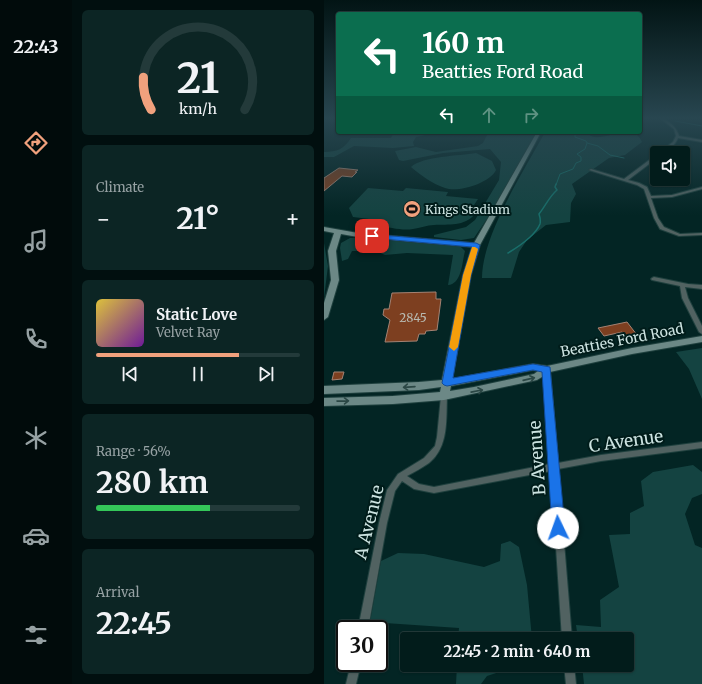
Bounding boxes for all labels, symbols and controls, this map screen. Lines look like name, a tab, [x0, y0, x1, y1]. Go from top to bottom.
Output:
text: 160 m	[422, 25, 504, 61]
icon: left	[356, 28, 408, 80]
text: 22:43	[13, 35, 59, 58]
text: 21	[177, 52, 219, 104]
text: Beatties Ford Road	[422, 60, 583, 83]
text: km/h	[179, 100, 217, 118]
icon: left	[436, 104, 458, 126]
icon: ahead	[478, 104, 500, 126]
icon: right	[520, 104, 542, 126]
icon: directions	[22, 129, 50, 157]
map controls	[650, 146, 690, 186]
button: sound	[650, 146, 690, 186]
text: Climate	[96, 179, 144, 196]
text: 21°	[176, 199, 220, 237]
sports icon: Kings Stadium	[402, 199, 422, 219]
place label: Kings Stadium	[425, 202, 510, 217]
text: −	[96, 205, 111, 233]
text: +	[285, 205, 300, 233]
pin	[355, 219, 389, 253]
icon: arrive	[361, 225, 383, 247]
icon: music	[22, 227, 50, 255]
text: Static Love	[156, 305, 237, 324]
house number: 2845	[399, 310, 427, 325]
street label: Beatties Ford Road	[559, 319, 686, 361]
text: Velvet Ray	[156, 324, 220, 341]
icon: phone	[22, 325, 50, 353]
icon: previous	[119, 363, 141, 385]
icon: pause	[187, 363, 209, 385]
icon: next	[255, 363, 277, 385]
one-way arrow	[523, 375, 536, 382]
one-way arrow	[403, 383, 416, 390]
one-way arrow	[470, 386, 483, 394]
one-way arrow	[336, 397, 349, 405]
street label: B Avenue	[523, 420, 551, 496]
icon: climate	[22, 424, 50, 452]
street label: C Avenue	[587, 425, 665, 457]
text: Range · 56%	[96, 443, 171, 460]
text: 280 km	[96, 463, 208, 501]
street label: A Avenue	[349, 483, 389, 562]
position arrow	[537, 507, 579, 549]
icon: car	[22, 522, 50, 550]
text: Arrival	[96, 584, 139, 601]
text: 22:45	[96, 604, 172, 642]
speed limit sign: 30	[336, 620, 388, 672]
icon: filters	[22, 621, 50, 649]
text: 22:45 · 2 min · 640 m	[444, 642, 590, 661]

